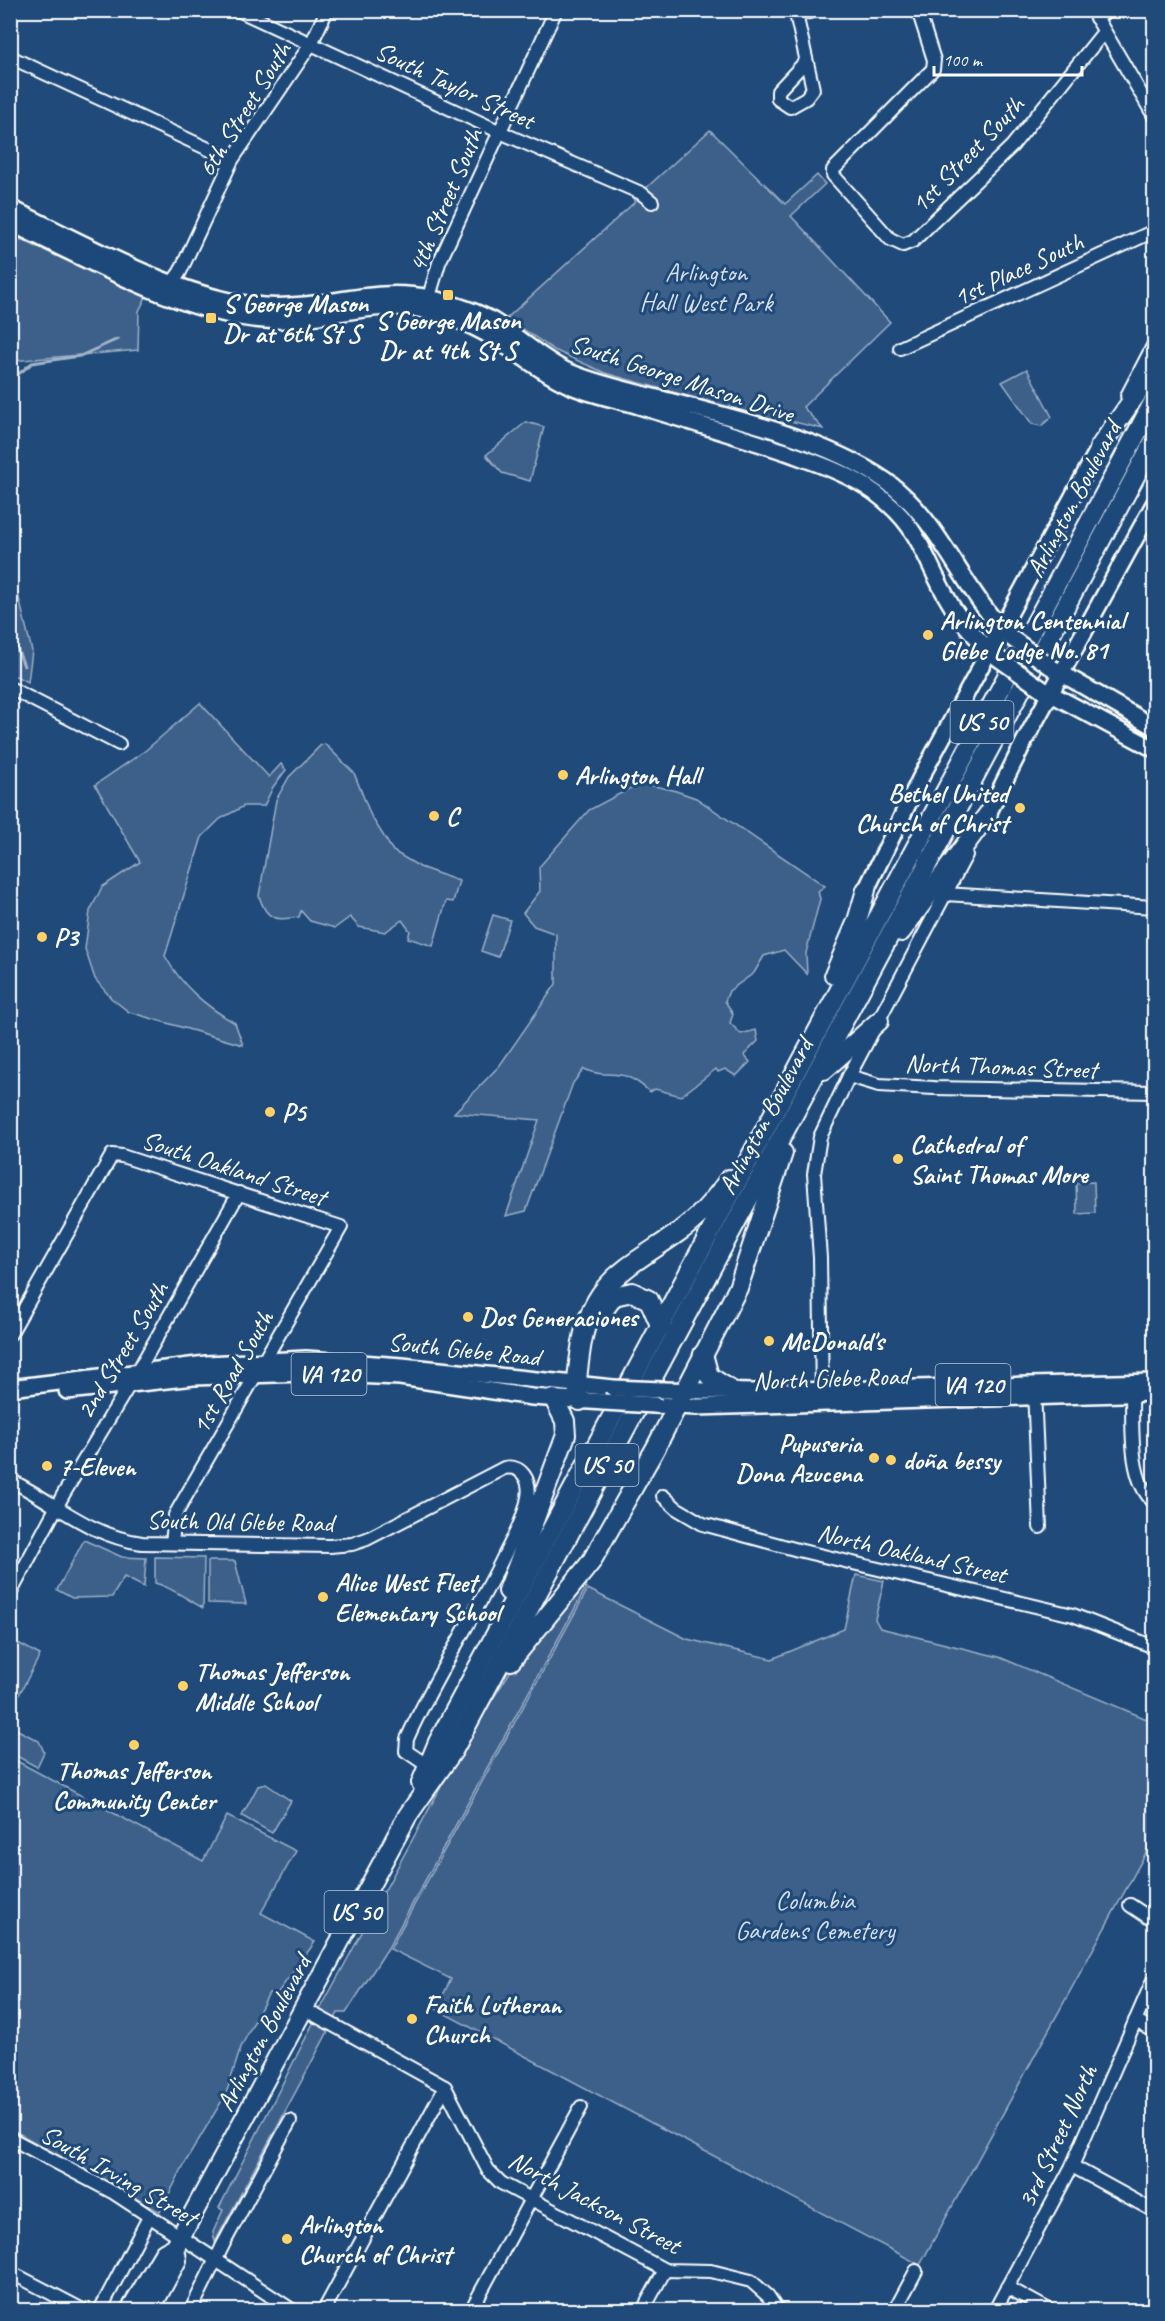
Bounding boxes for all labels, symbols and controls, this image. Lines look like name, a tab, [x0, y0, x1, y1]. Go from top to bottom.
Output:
street label: 6th Street South	[190, 34, 300, 183]
street label: South Taylor Street	[370, 34, 542, 138]
scale bar	[934, 39, 1082, 77]
text: 100 m	[943, 49, 984, 71]
street label: 1st Street South	[903, 88, 1033, 220]
street label: 4th Street South	[400, 122, 491, 277]
street label: 1st Place South	[948, 225, 1089, 314]
park label: Arlington Hall West Park	[640, 256, 775, 319]
place label: S George Mason Dr at 6th St S	[223, 287, 369, 350]
marker: S George Mason Dr at 4th St S	[441, 288, 455, 302]
place label: S George Mason Dr at 4th St S	[375, 304, 522, 367]
marker: S George Mason Dr at 6th St S	[204, 311, 218, 325]
street label: South George Mason Drive	[566, 327, 799, 431]
street label: Arlington Boulevard	[1018, 412, 1130, 583]
place label: Arlington Centennial Glebe Lodge No. 81	[940, 604, 1129, 667]
marker: Arlington Centennial Glebe Lodge No. 81	[921, 628, 935, 642]
road number: US 50	[950, 701, 1014, 743]
place label: Arlington Hall	[575, 759, 704, 792]
marker: Arlington Hall	[556, 768, 570, 782]
place label: Bethel United Church of Christ	[856, 777, 1013, 840]
place label: C	[446, 800, 462, 833]
marker: Bethel United Church of Christ	[1013, 801, 1027, 815]
marker: C	[427, 809, 441, 823]
place label: P3	[54, 921, 80, 954]
marker: P3	[35, 930, 49, 944]
street label: Arlington Boulevard	[710, 1029, 822, 1200]
street label: North Thomas Street	[904, 1047, 1101, 1086]
place label: P5	[282, 1096, 308, 1129]
marker: P5	[263, 1105, 277, 1119]
street label: South Oakland Street	[138, 1123, 333, 1215]
place label: Cathedral of Saint Thomas More	[910, 1128, 1090, 1191]
marker: Cathedral of Saint Thomas More	[891, 1152, 905, 1166]
street label: 2nd Street South	[69, 1274, 177, 1425]
place label: Dos Generaciones	[480, 1301, 640, 1334]
street label: 1st Road South	[184, 1304, 282, 1440]
marker: Dos Generaciones	[461, 1310, 475, 1324]
street label: South Glebe Road	[386, 1325, 545, 1374]
place label: McDonald's	[781, 1325, 887, 1358]
marker: McDonald's	[762, 1334, 776, 1348]
road number: VA 120	[292, 1353, 366, 1395]
street label: North Glebe Road	[752, 1359, 913, 1398]
road number: VA 120	[936, 1364, 1010, 1406]
place label: Pupuseria Dona Azucena	[736, 1427, 864, 1490]
road number: US 50	[576, 1444, 638, 1486]
place label: doña bessy	[903, 1444, 1003, 1477]
place label: 7-Eleven	[59, 1450, 138, 1483]
marker: Pupuseria Dona Azucena	[867, 1451, 881, 1465]
marker: doña bessy	[884, 1453, 898, 1467]
marker: 7-Eleven	[40, 1459, 54, 1473]
street label: South Old Glebe Road	[146, 1503, 338, 1540]
street label: North Oakland Street	[814, 1516, 1012, 1592]
place label: Alice West Fleet Elementary School	[335, 1566, 505, 1629]
marker: Alice West Fleet Elementary School	[316, 1590, 330, 1604]
place label: Thomas Jefferson Middle School	[195, 1655, 352, 1718]
marker: Thomas Jefferson Middle School	[176, 1679, 190, 1693]
marker: Thomas Jefferson Community Center	[127, 1738, 141, 1752]
place label: Thomas Jefferson Community Center	[53, 1754, 218, 1817]
park label: Columbia Gardens Cemetery	[735, 1884, 897, 1947]
road number: US 50	[324, 1891, 388, 1933]
street label: Arlington Boulevard	[208, 1946, 320, 2117]
place label: Faith Lutheran Church	[424, 1988, 563, 2051]
marker: Faith Lutheran Church	[405, 2012, 419, 2026]
street label: 3rd Street North	[1010, 2058, 1106, 2213]
street label: South Irving Street	[35, 2117, 206, 2235]
street label: North Jackson Street	[503, 2143, 689, 2263]
place label: Arlington Church of Christ	[299, 2208, 456, 2271]
marker: Arlington Church of Christ	[280, 2232, 294, 2246]

